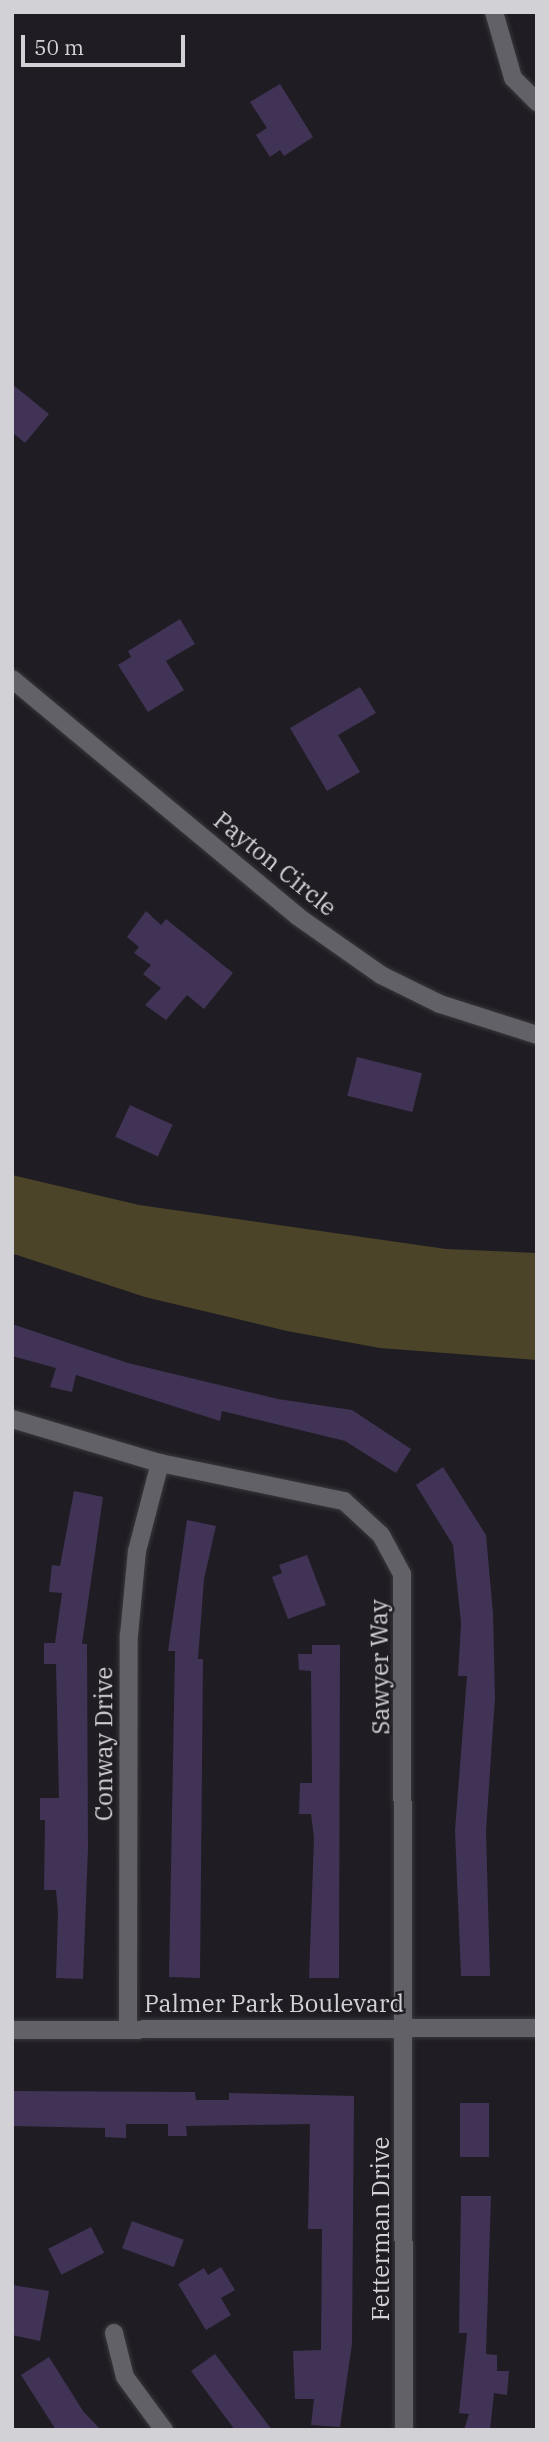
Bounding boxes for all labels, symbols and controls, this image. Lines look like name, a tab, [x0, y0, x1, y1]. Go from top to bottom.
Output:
scale bar	[24, 21, 189, 65]
text: 50 m	[34, 33, 84, 61]
street label: Payton Circle	[208, 806, 342, 922]
street label: Sawyer Way	[364, 1599, 396, 1735]
street label: Conway Drive	[90, 1667, 118, 1821]
street label: Palmer Park Boulevard	[144, 1990, 404, 2018]
street label: Fetterman Drive	[367, 2137, 395, 2321]

